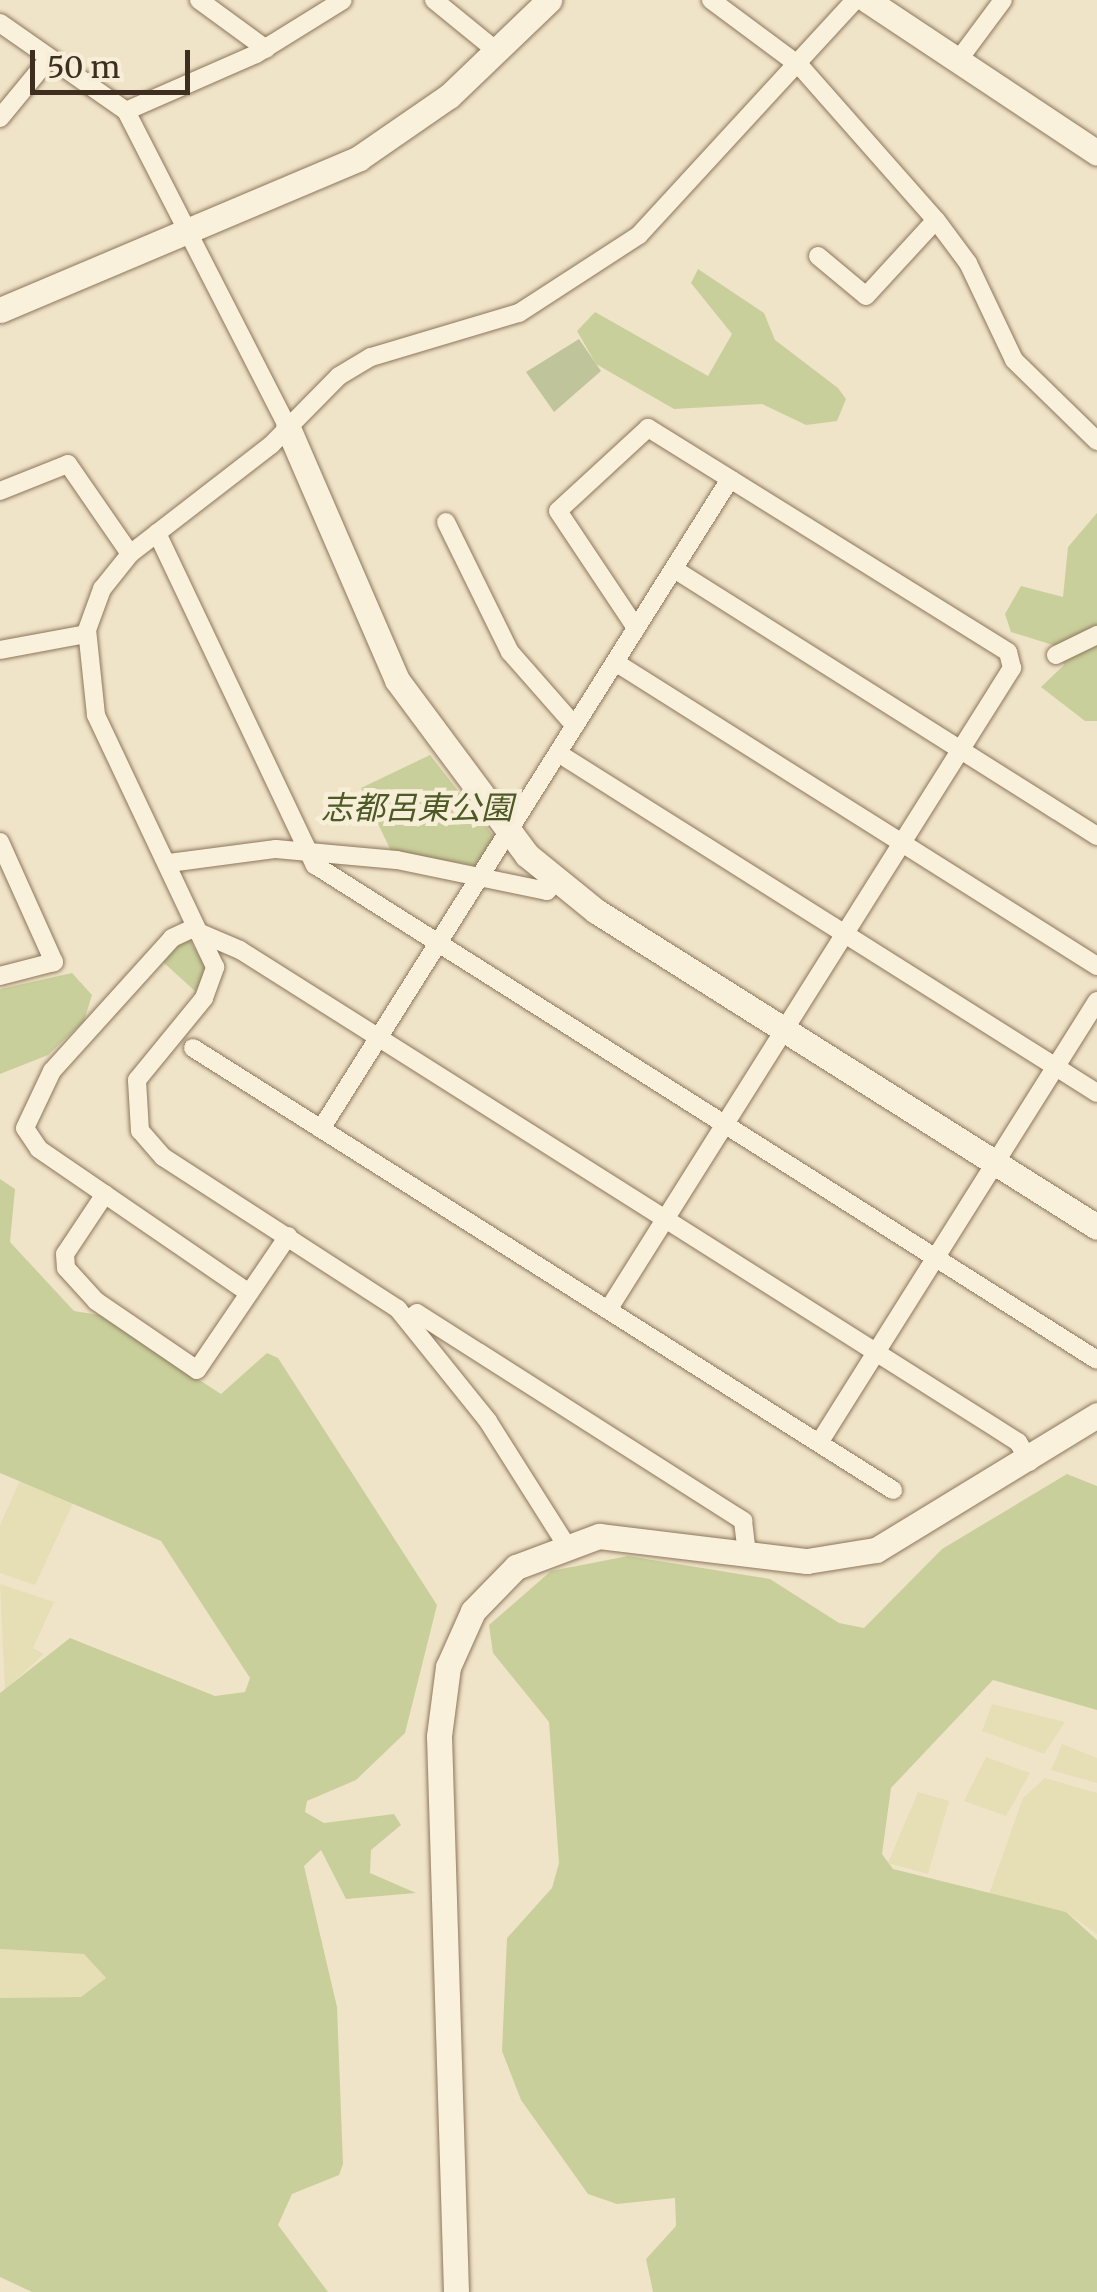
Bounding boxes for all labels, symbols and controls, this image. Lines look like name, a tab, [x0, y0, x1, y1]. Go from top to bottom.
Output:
scale bar	[35, 30, 195, 92]
text: 50 m	[47, 48, 120, 86]
park label: 志都呂東公園	[321, 789, 513, 827]

